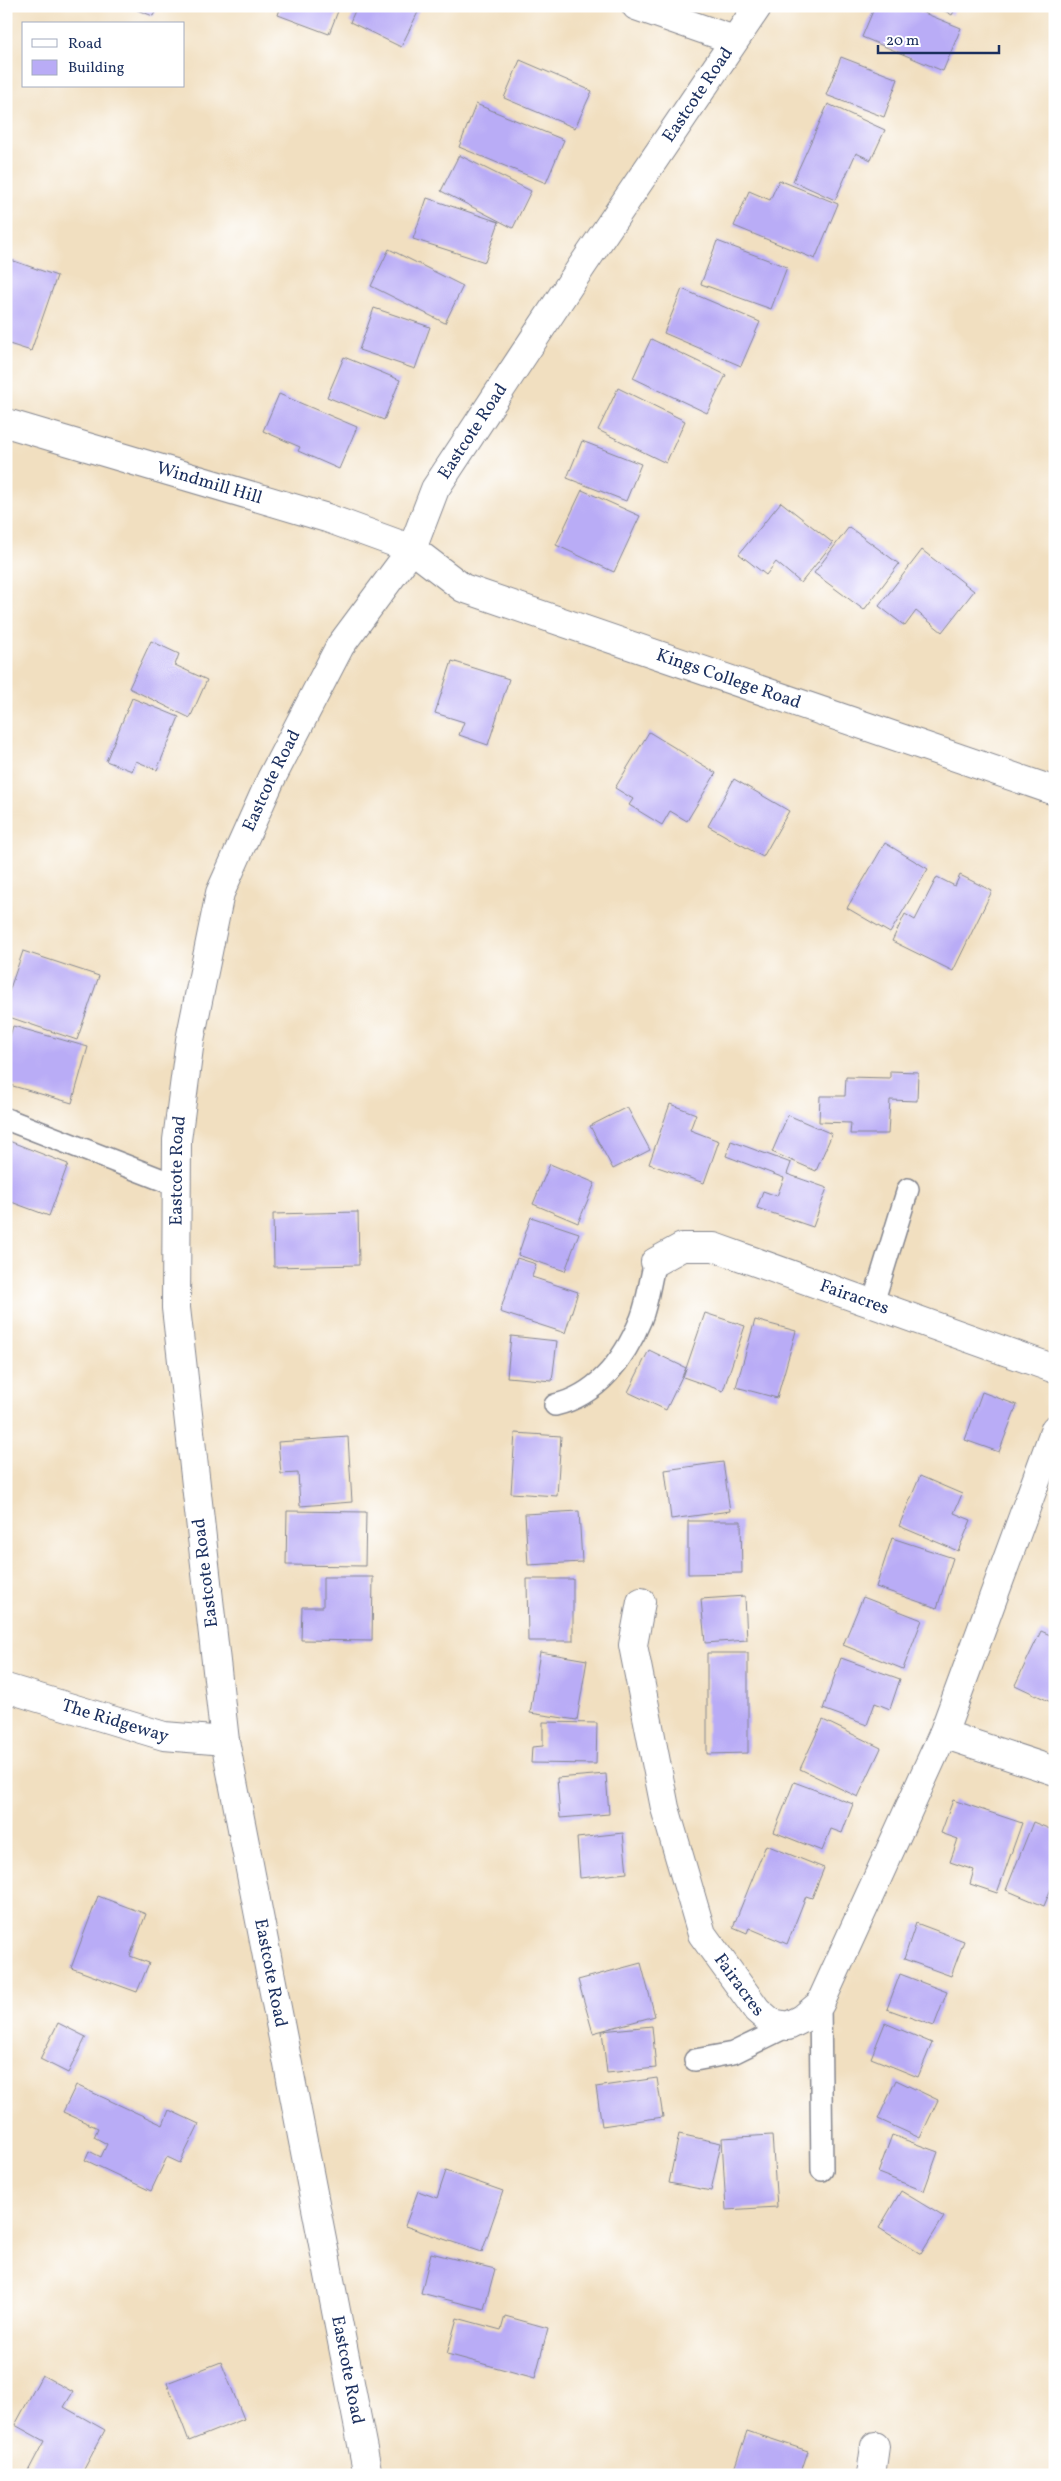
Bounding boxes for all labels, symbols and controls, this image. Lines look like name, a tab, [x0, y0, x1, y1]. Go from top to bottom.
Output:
legend	[22, 22, 185, 88]
scale bar	[878, 22, 1000, 54]
text: 20 m	[886, 31, 919, 52]
text: Road	[68, 34, 102, 55]
street label: Eastcote Road	[657, 42, 739, 147]
text: Building	[68, 58, 125, 79]
street label: Eastcote Road	[432, 379, 514, 484]
street label: Windmill Hill	[153, 456, 265, 511]
street label: Kings College Road	[653, 643, 804, 715]
street label: Eastcote Road	[237, 725, 307, 836]
street label: Eastcote Road	[164, 1114, 193, 1226]
street label: Fairacres	[816, 1273, 892, 1321]
street label: Eastcote Road	[187, 1517, 225, 1629]
street label: The Ridgeway	[59, 1693, 172, 1749]
street label: Eastcote Road	[247, 1917, 293, 2029]
street label: Fairacres	[708, 1948, 769, 2023]
street label: Eastcote Road	[324, 2314, 370, 2426]

